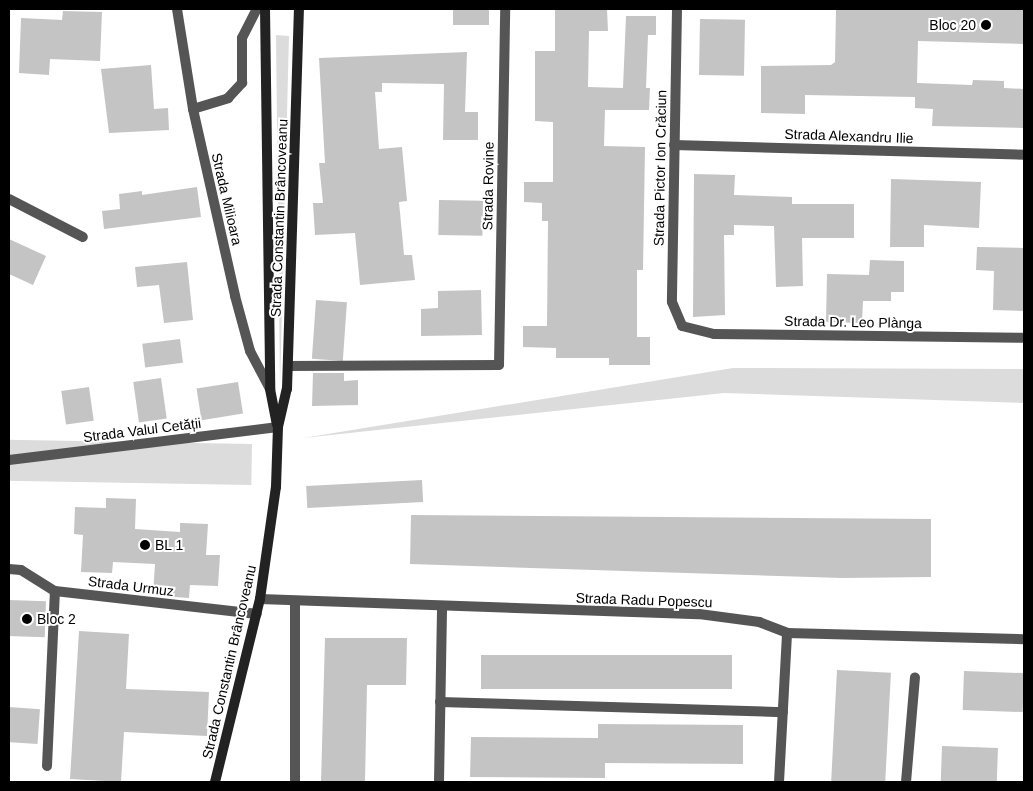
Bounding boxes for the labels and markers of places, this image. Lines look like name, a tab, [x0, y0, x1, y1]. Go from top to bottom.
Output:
place label: Bloc 20	[929, 17, 976, 33]
marker: Bloc 20	[980, 19, 992, 31]
place label: BL 1	[155, 537, 184, 553]
marker: BL 1	[139, 539, 151, 551]
place label: Bloc 2	[37, 611, 76, 627]
marker: Bloc 2	[21, 613, 33, 625]

